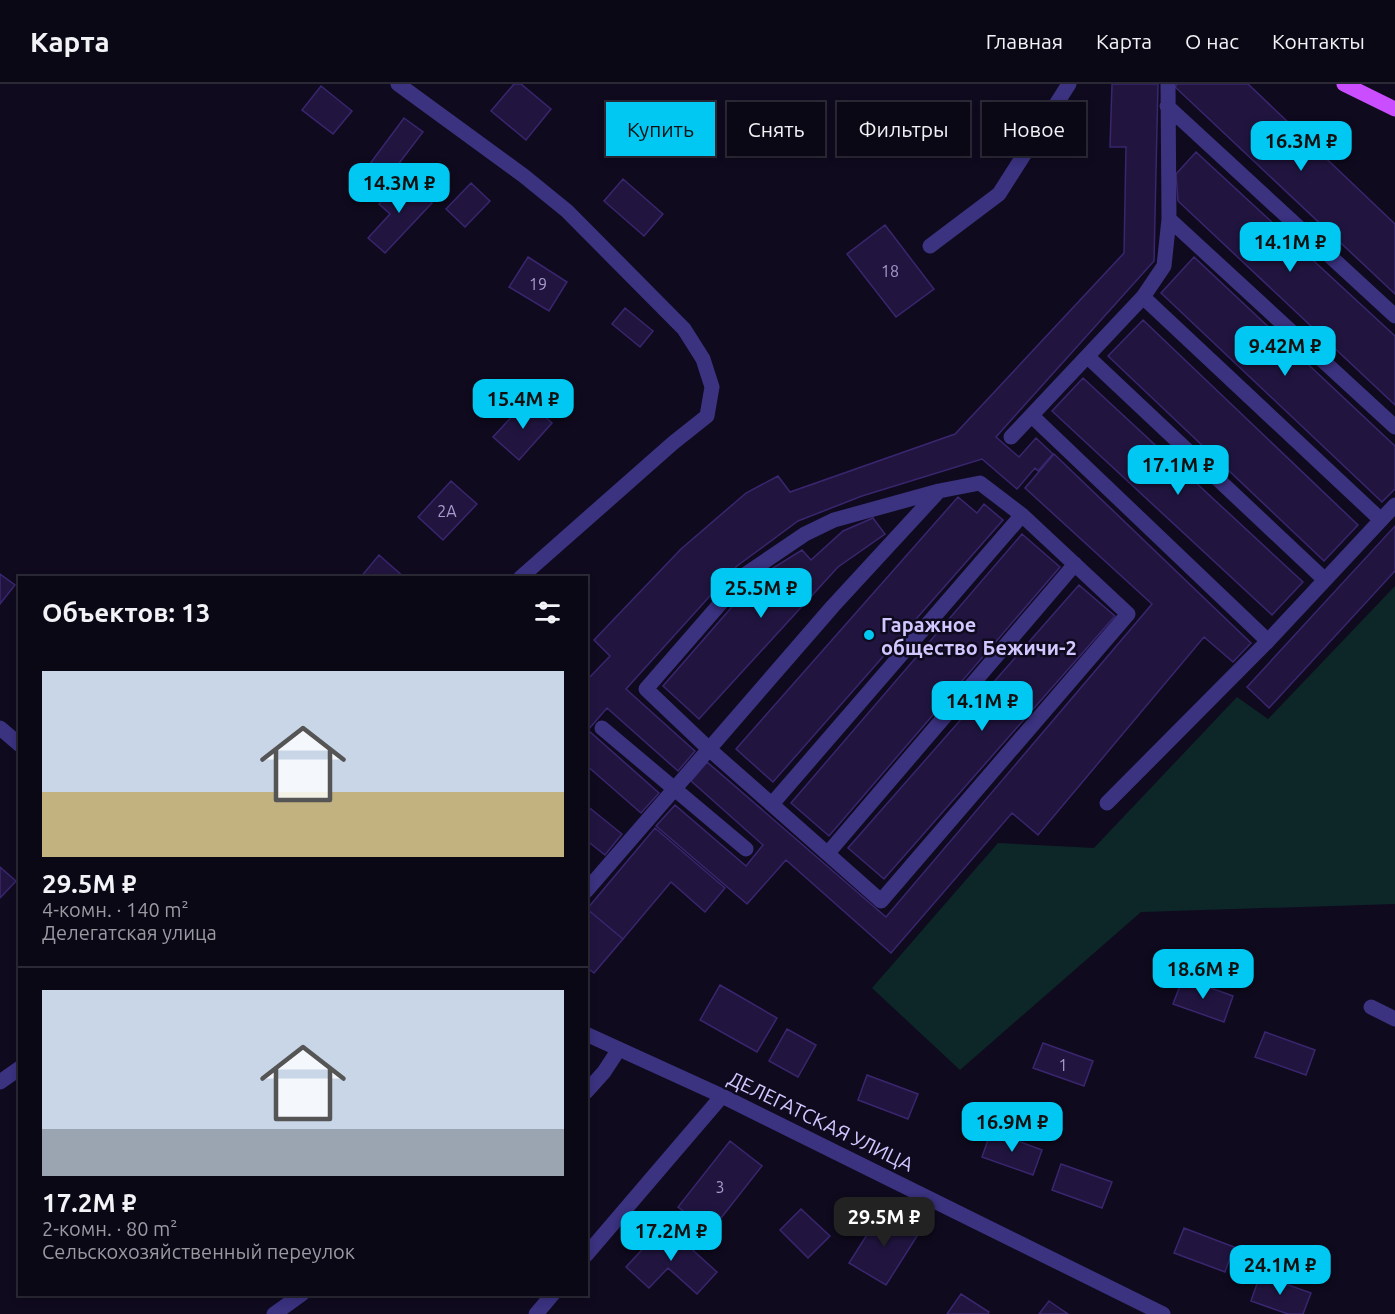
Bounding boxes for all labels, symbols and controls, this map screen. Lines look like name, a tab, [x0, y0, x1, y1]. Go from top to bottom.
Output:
text: Карта	[30, 26, 110, 57]
text: Главная	[986, 29, 1063, 53]
text: Карта	[1096, 29, 1152, 53]
text: О нас	[1185, 29, 1239, 53]
text: Контакты	[1272, 29, 1365, 53]
chip: Купить	[606, 102, 715, 156]
chip: Снять	[727, 102, 825, 156]
chip: Фильтры	[837, 102, 970, 156]
chip: Новое	[982, 102, 1086, 156]
pin: 16.3M ₽	[1246, 121, 1356, 172]
text: 16.3M ₽	[1265, 129, 1337, 152]
pin: 14.3M ₽	[344, 163, 454, 214]
text: 14.3M ₽	[363, 171, 435, 194]
pin: 14.1M ₽	[1235, 222, 1345, 273]
text: 14.1M ₽	[1254, 230, 1326, 253]
house number: 18	[881, 262, 899, 280]
house number: 19	[529, 275, 547, 293]
pin: 9.42M ₽	[1230, 326, 1340, 377]
text: 9.42M ₽	[1249, 334, 1321, 357]
pin: 15.4M ₽	[468, 379, 578, 430]
text: 15.4M ₽	[487, 387, 559, 410]
pin: 17.1M ₽	[1123, 445, 1233, 496]
text: 17.1M ₽	[1142, 453, 1214, 476]
house number: 2А	[437, 502, 457, 520]
pin: 25.5M ₽	[706, 568, 816, 619]
text: 25.5M ₽	[725, 576, 797, 599]
icon: filters	[531, 596, 564, 629]
text: Объектов: 13	[42, 598, 210, 627]
place label: Гаражное общество Бежичи-2	[881, 613, 1077, 659]
marker: Гаражное общество Бежичи-2	[862, 628, 876, 642]
pin: 14.1M ₽	[927, 681, 1037, 732]
text: 14.1M ₽	[946, 689, 1018, 712]
icon: home	[249, 710, 357, 818]
text: 29.5M ₽	[42, 869, 136, 898]
text: 4-комн. · 140 m²	[42, 898, 189, 921]
text: Делегатская улица	[42, 921, 217, 944]
pin: 18.6M ₽	[1148, 949, 1258, 1000]
text: 18.6M ₽	[1167, 957, 1239, 980]
icon: home	[249, 1029, 357, 1137]
house number: 1	[1058, 1056, 1068, 1074]
street label: ДЕЛЕГАТСКАЯ УЛИЦА	[725, 1066, 917, 1176]
pin: 16.9M ₽	[957, 1102, 1067, 1153]
text: 16.9M ₽	[976, 1110, 1048, 1133]
house number: 3	[715, 1178, 725, 1196]
text: 17.2M ₽	[42, 1188, 136, 1217]
pin: 29.5M ₽	[829, 1197, 939, 1248]
text: 29.5M ₽	[848, 1205, 920, 1228]
pin: 17.2M ₽	[616, 1211, 726, 1262]
text: 2-комн. · 80 m²	[42, 1217, 177, 1240]
text: 17.2M ₽	[635, 1219, 707, 1242]
text: Сельскохозяйственный переулок	[42, 1240, 355, 1263]
pin: 24.1M ₽	[1225, 1245, 1335, 1296]
text: 24.1M ₽	[1244, 1253, 1316, 1276]

